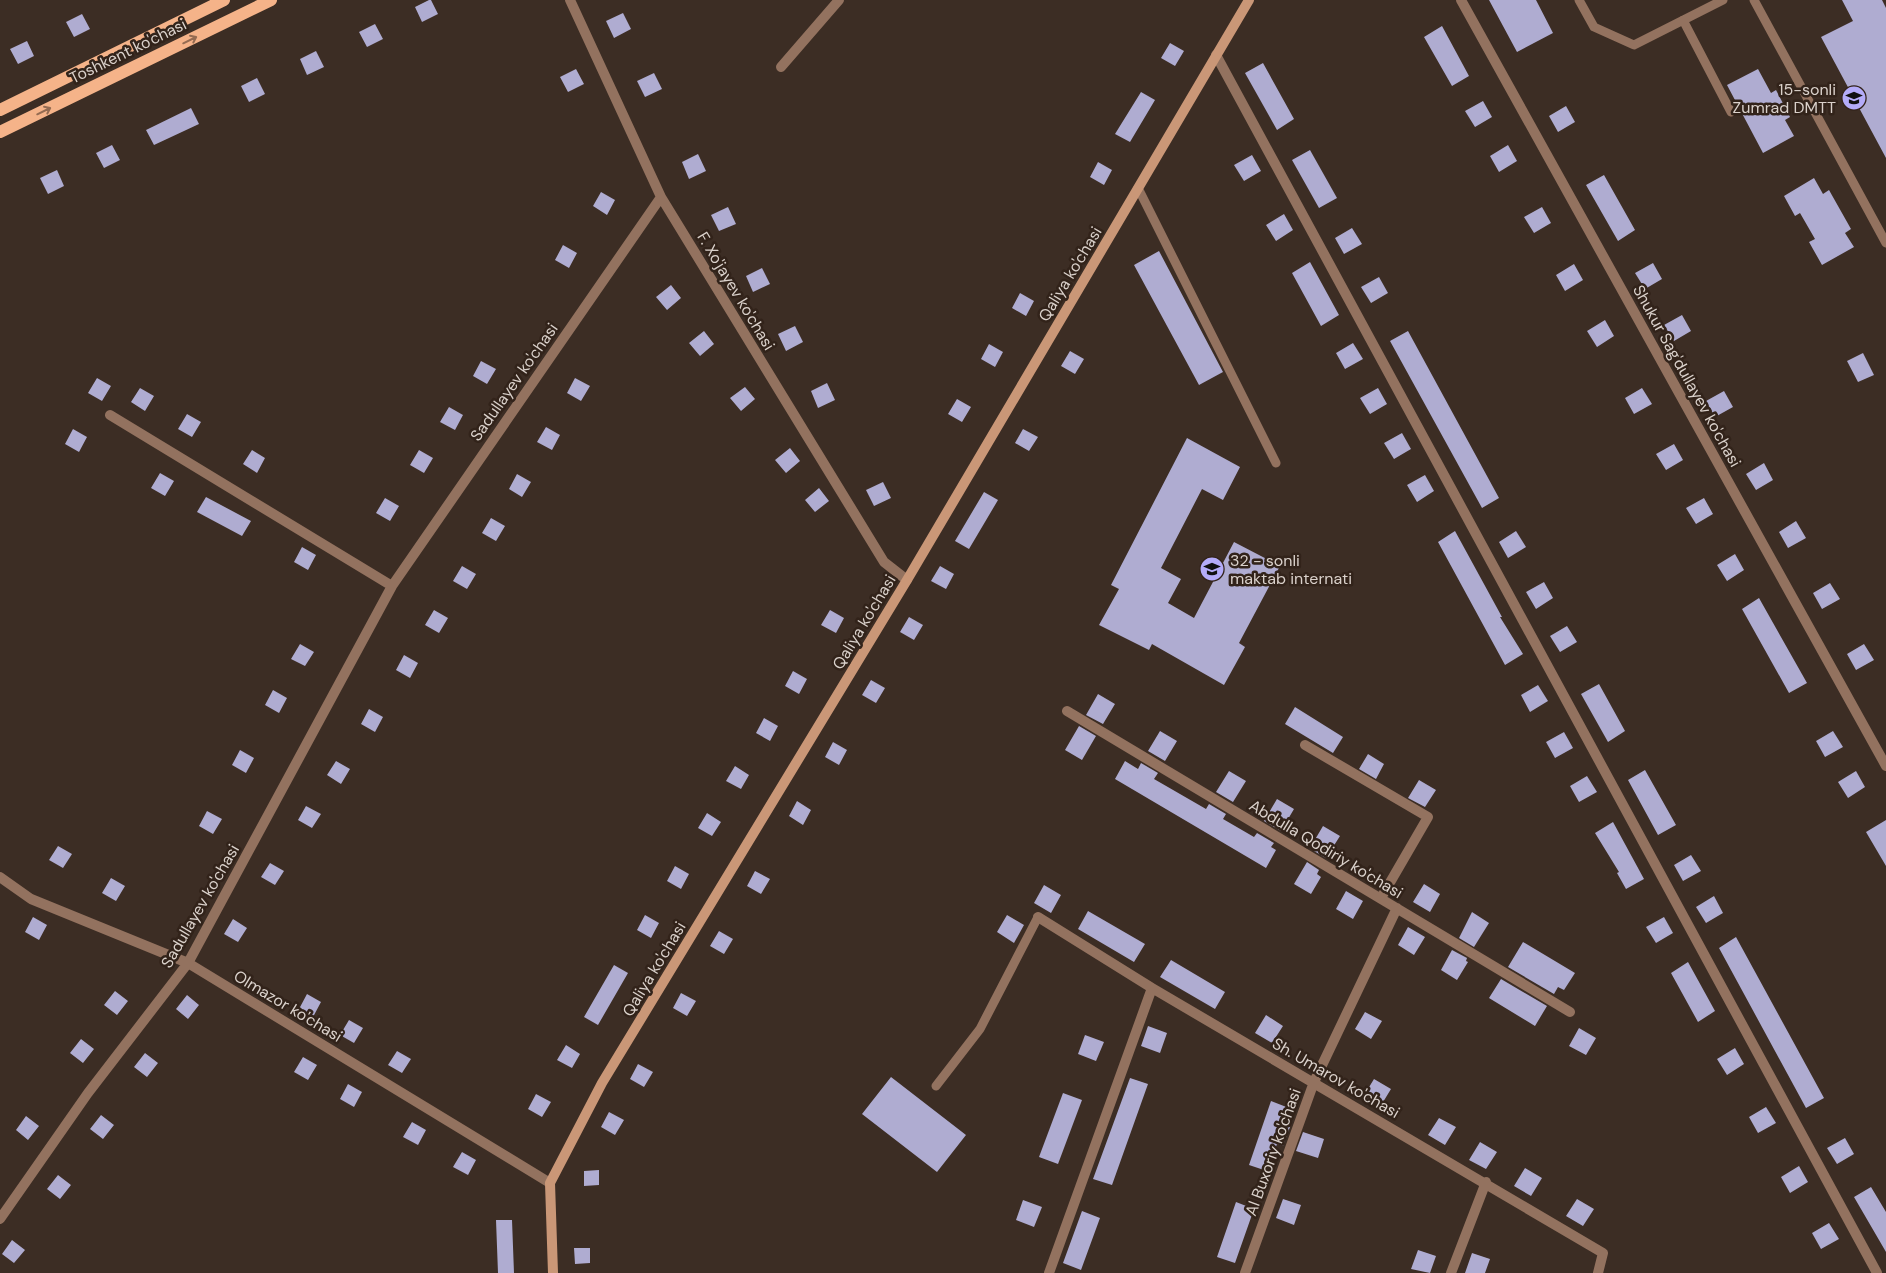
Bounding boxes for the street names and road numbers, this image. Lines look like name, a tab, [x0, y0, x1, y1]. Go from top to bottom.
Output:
street label: Toshkent ko'chasi	[66, 14, 190, 88]
street label: Qaliya ko'chasi	[1033, 223, 1107, 325]
street label: F. Xo'jayev ko'chasi	[692, 228, 780, 354]
street label: Shukur Sag'dullayev ko'chasi	[1628, 281, 1746, 471]
street label: Sadullayev ko'chasi	[465, 319, 563, 445]
street label: Qaliya ko'chasi	[827, 571, 901, 673]
street label: Abdulla Qodiriy ko'chasi	[1245, 795, 1407, 903]
street label: Sadullayev ko'chasi	[156, 840, 244, 972]
street label: Qaliya ko'chasi	[617, 918, 691, 1020]
street label: Olmazor ko'chasi	[230, 965, 346, 1047]
street label: Sh. Umarov ko'chasi	[1268, 1033, 1404, 1123]
street label: Al Buxoriy ko'chasi	[1240, 1085, 1306, 1219]

